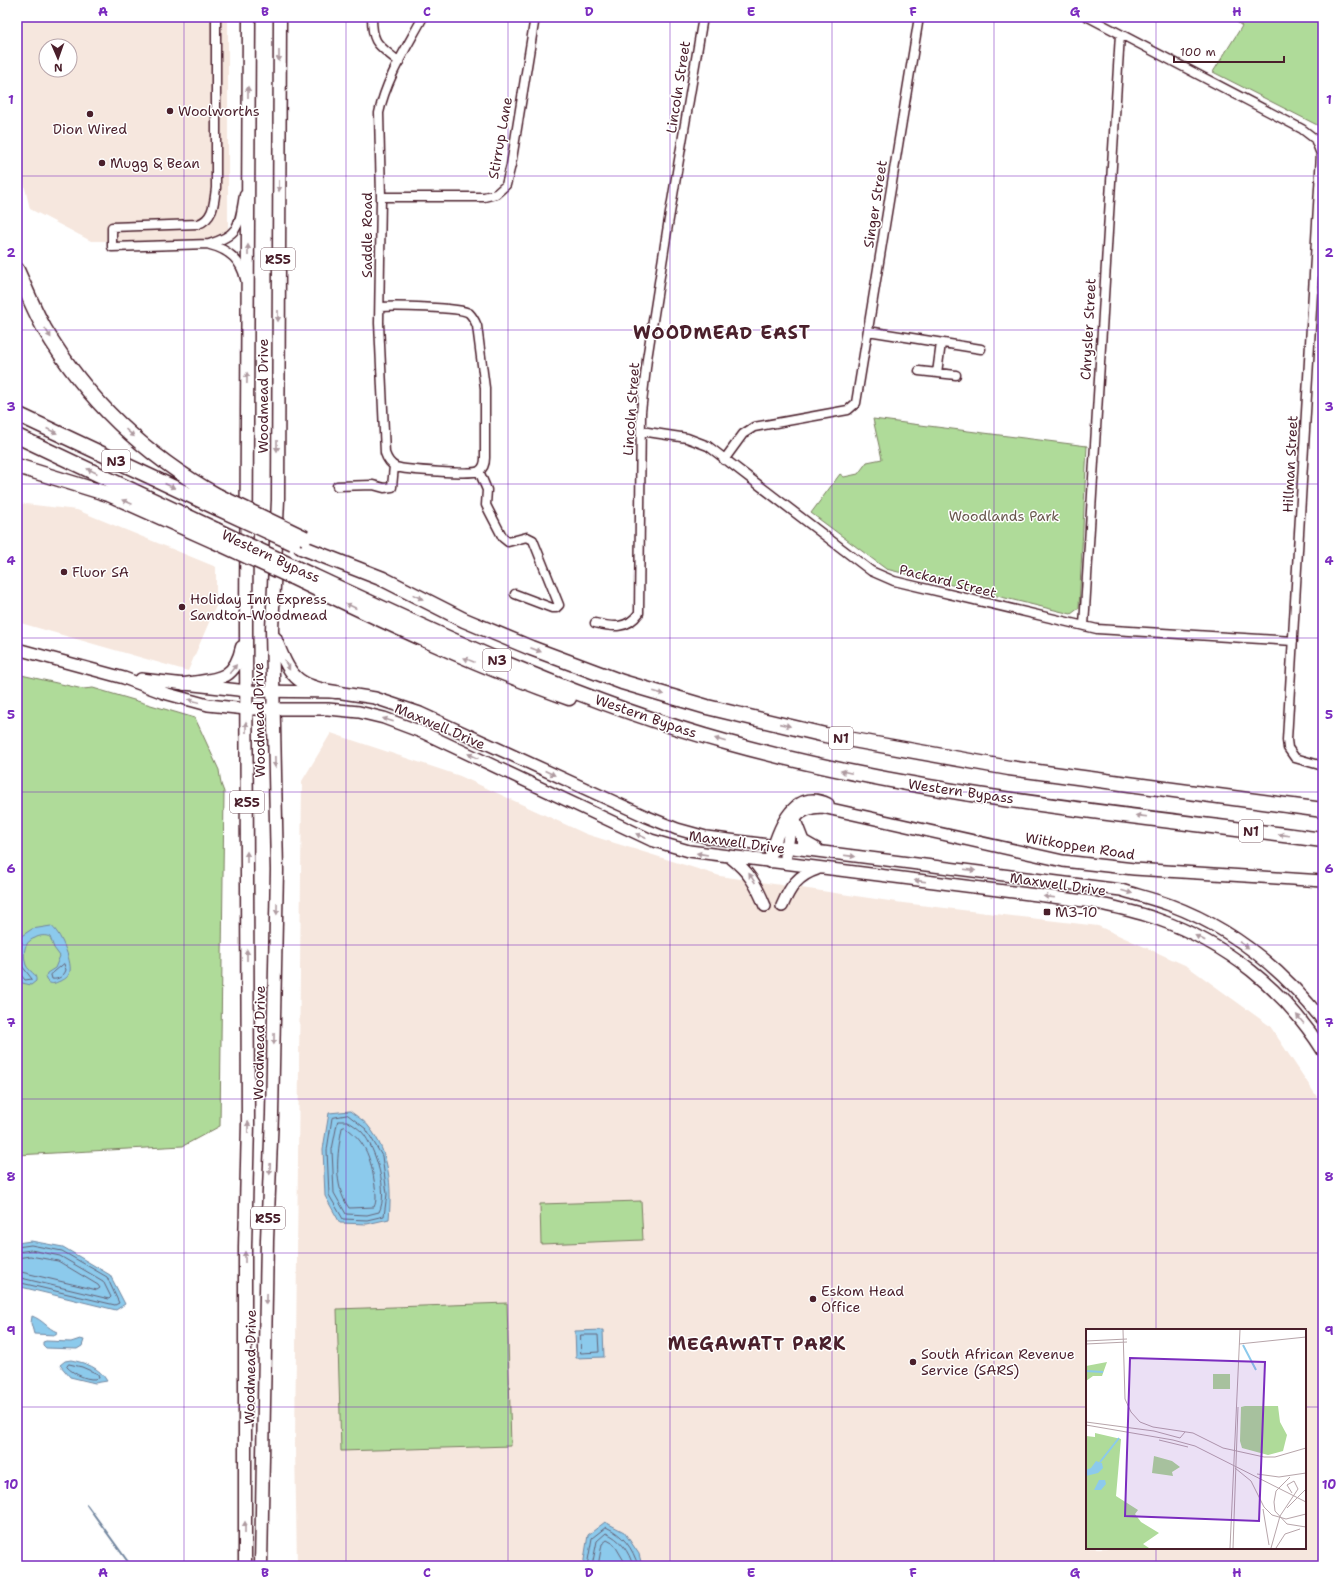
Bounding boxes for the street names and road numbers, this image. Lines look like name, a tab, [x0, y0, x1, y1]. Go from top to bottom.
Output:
street label: Lincoln Street	[662, 39, 694, 135]
street label: Stirrup Lane	[484, 95, 516, 180]
street label: Singer Street	[859, 159, 891, 249]
street label: Saddle Road	[358, 192, 376, 278]
road number: R55	[261, 248, 295, 270]
street label: Chrysler Street	[1076, 278, 1100, 380]
street label: Woodmead Drive	[254, 338, 272, 454]
street label: Lincoln Street	[619, 362, 643, 456]
street label: Hillman Street	[1278, 415, 1302, 513]
road number: N3	[102, 450, 130, 472]
street label: Western Bypass	[219, 525, 323, 587]
street label: Packard Street	[897, 560, 999, 602]
road number: N3	[483, 649, 511, 671]
street label: Woodmead Drive	[249, 662, 269, 778]
street label: Western Bypass	[593, 690, 699, 742]
street label: Maxwell Drive	[392, 699, 488, 753]
road number: N1	[829, 727, 853, 749]
street label: Western Bypass	[907, 775, 1015, 807]
road number: R55	[230, 791, 264, 813]
road number: N1	[1239, 820, 1263, 842]
street label: Maxwell Drive	[688, 826, 786, 858]
street label: Witkoppen Road	[1024, 828, 1136, 864]
street label: Maxwell Drive	[1009, 868, 1107, 900]
street label: Woodmead Drive	[249, 985, 269, 1101]
road number: R55	[251, 1207, 285, 1229]
street label: Woodmead Drive	[240, 1309, 260, 1425]

